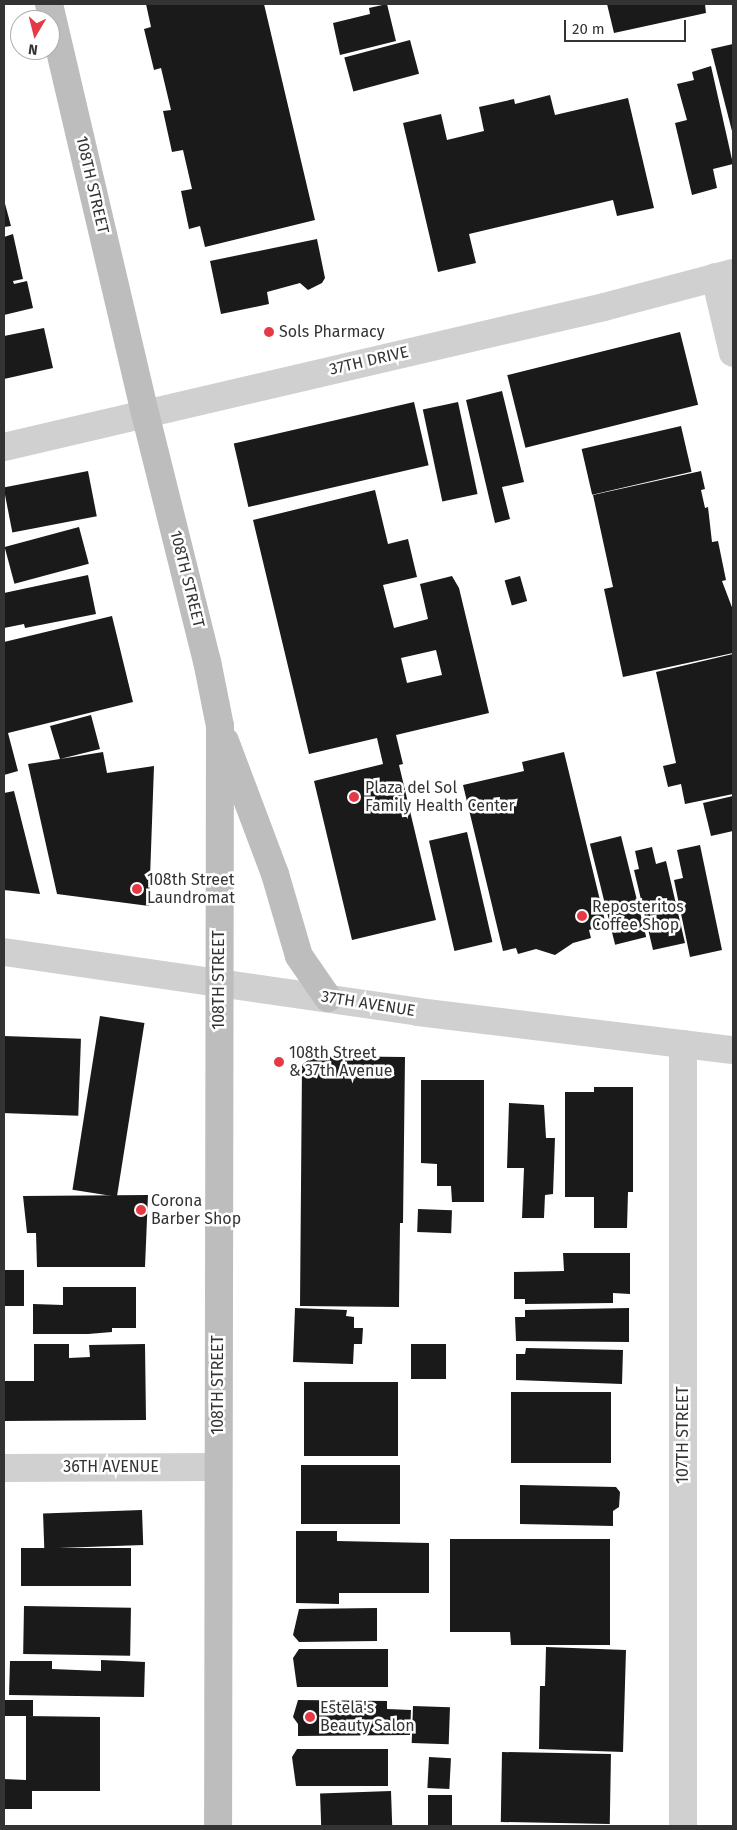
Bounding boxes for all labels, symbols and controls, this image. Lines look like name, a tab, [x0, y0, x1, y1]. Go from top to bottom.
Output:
north arrow	[10, 10, 60, 60]
scale bar	[567, 10, 690, 42]
text: 20 m	[572, 20, 605, 38]
text: N	[27, 40, 39, 58]
street label: 108TH STREET	[71, 134, 113, 236]
place label: Sols Pharmacy	[279, 322, 385, 342]
marker: Sols Pharmacy	[263, 326, 275, 338]
street label: 37TH DRIVE	[328, 343, 410, 379]
street label: 108TH STREET	[166, 528, 208, 630]
place label: Plaza del Sol Family Health Center	[365, 778, 515, 816]
marker: Plaza del Sol Family Health Center	[347, 790, 361, 804]
place label: 108th Street Laundromat	[147, 870, 235, 908]
marker: 108th Street Laundromat	[131, 883, 143, 895]
place label: Reposteritos Coffee Shop	[592, 897, 684, 935]
marker: Reposteritos Coffee Shop	[576, 910, 588, 922]
street label: 108TH STREET	[209, 930, 229, 1030]
street label: 37TH AVENUE	[320, 987, 416, 1021]
place label: 108th Street & 37th Avenue	[289, 1043, 392, 1081]
marker: 108th Street & 37th Avenue	[273, 1056, 285, 1068]
place label: Corona Barber Shop	[151, 1191, 241, 1229]
marker: Corona Barber Shop	[135, 1204, 147, 1216]
street label: 108TH STREET	[208, 1335, 228, 1435]
street label: 107TH STREET	[673, 1386, 693, 1484]
street label: 36TH AVENUE	[63, 1457, 159, 1477]
place label: Estela's Beauty Salon	[320, 1698, 415, 1736]
marker: Estela's Beauty Salon	[304, 1711, 316, 1723]

